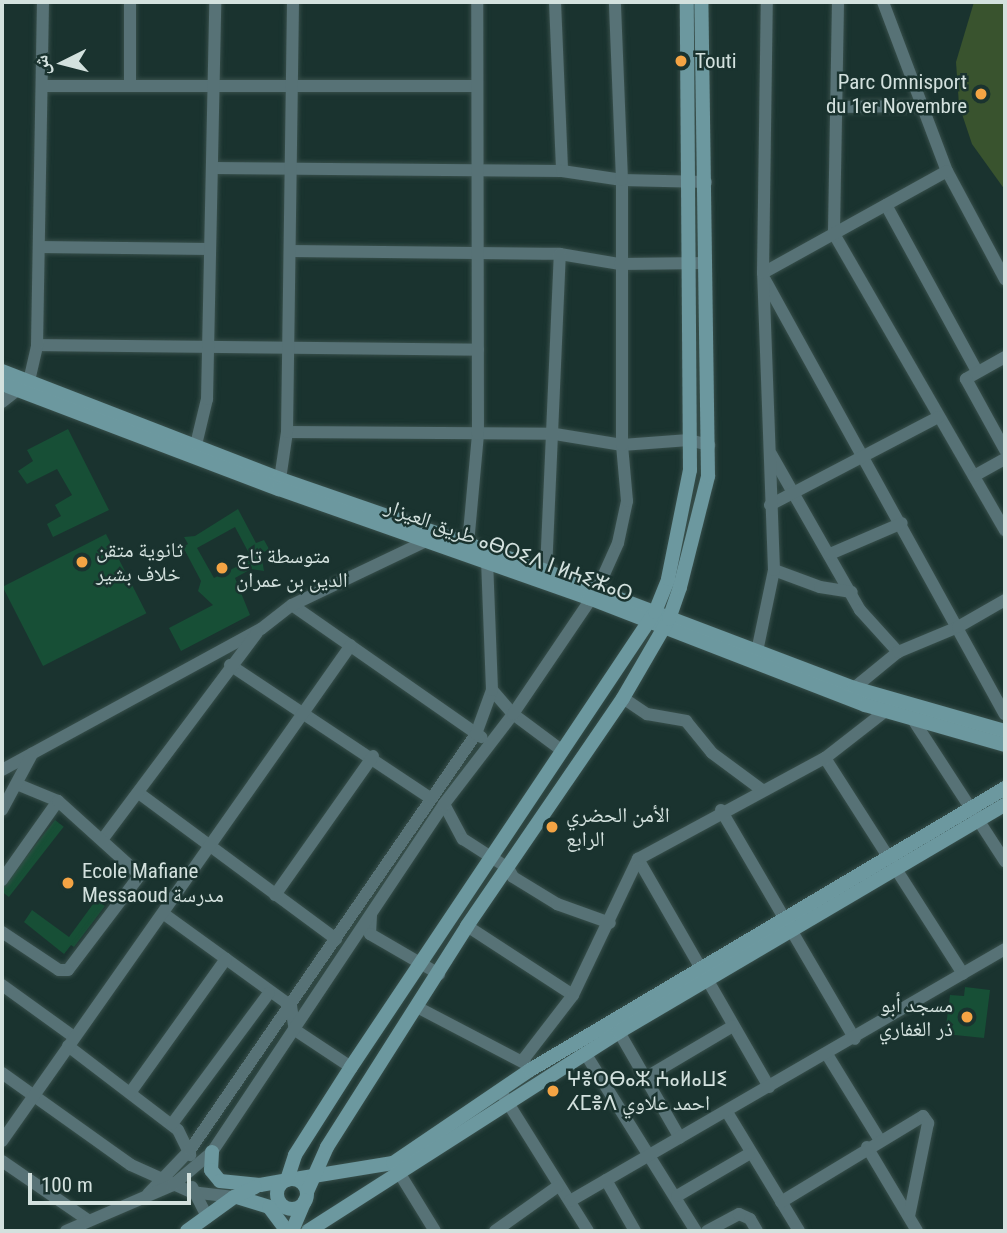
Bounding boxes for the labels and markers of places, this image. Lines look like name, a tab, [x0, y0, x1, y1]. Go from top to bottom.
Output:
place label: Touti	[695, 48, 737, 74]
marker: Touti	[673, 53, 689, 69]
place label: Parc Omnisport du 1er Novembre	[826, 69, 967, 119]
marker: Parc Omnisport du 1er Novembre	[973, 86, 989, 102]
place label: ثانوية متقن خلاف بشير	[96, 537, 183, 587]
place label: متوسطة تاج الدين بن عمران	[236, 543, 348, 593]
marker: ثانوية متقن خلاف بشير	[74, 554, 90, 570]
marker: متوسطة تاج الدين بن عمران	[214, 560, 230, 576]
place label: الأمن الحضري الرابع	[566, 802, 670, 852]
marker: الأمن الحضري الرابع	[544, 819, 560, 835]
place label: Ecole Mafiane Messaoud مدرسة	[82, 858, 224, 908]
marker: Ecole Mafiane Messaoud مدرسة	[60, 875, 76, 891]
place label: مسجد أبو ذر الغفاري	[879, 992, 953, 1042]
marker: مسجد أبو ذر الغفاري	[959, 1009, 975, 1025]
place label: ⵖⴻⵔⴱⴰⵣ ⵄⴰⵍⴰⵡⵉ ⵃⵎⴻⴷ احمد علاوي	[567, 1066, 728, 1116]
marker: ⵖⴻⵔⴱⴰⵣ ⵄⴰⵍⴰⵡⵉ ⵃⵎⴻⴷ احمد علاوي	[545, 1083, 561, 1099]

